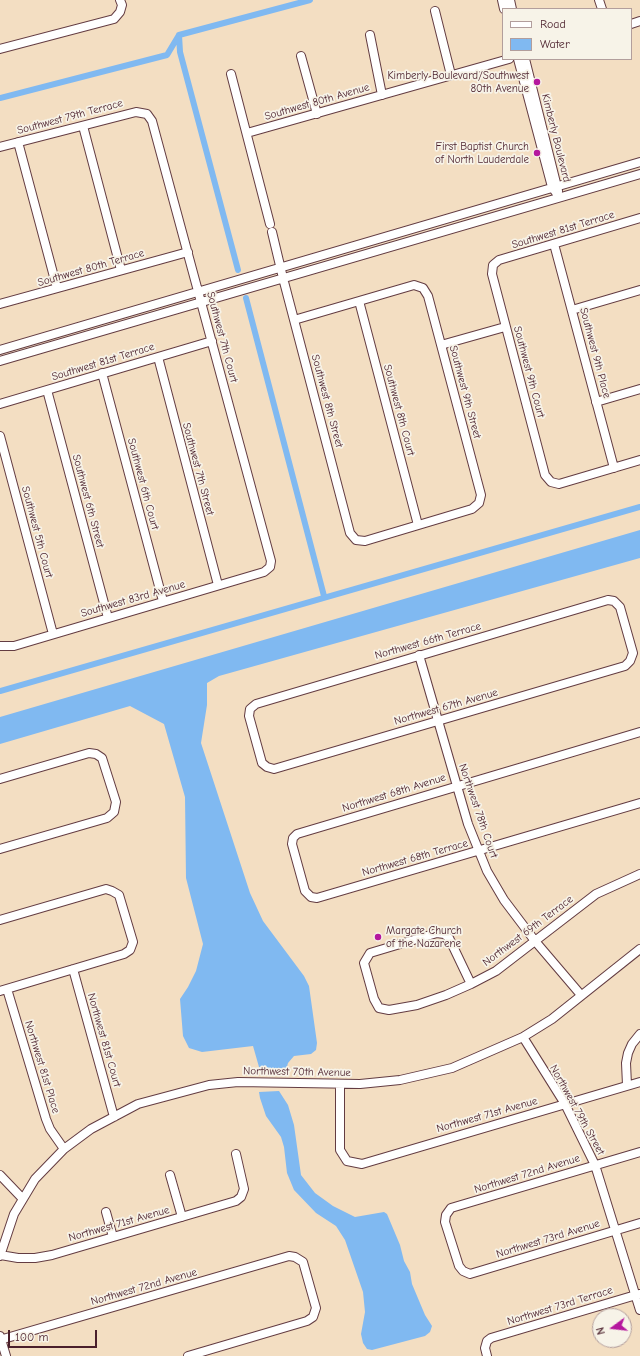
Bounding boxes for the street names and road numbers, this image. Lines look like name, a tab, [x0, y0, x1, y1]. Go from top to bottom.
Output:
street label: Southwest 80th Avenue	[263, 81, 371, 123]
street label: Kimberly Boulevard	[539, 92, 573, 184]
street label: Southwest 79th Terrace	[16, 97, 124, 137]
street label: Southwest 81st Terrace	[510, 208, 616, 252]
street label: Southwest 80th Terrace	[36, 246, 146, 290]
street label: Southwest 7th Court	[204, 290, 240, 384]
street label: Southwest 9th Place	[577, 306, 613, 400]
street label: Southwest 9th Court	[510, 325, 548, 419]
street label: Southwest 81st Terrace	[50, 340, 156, 384]
street label: Southwest 9th Street	[446, 344, 484, 440]
street label: Southwest 8th Street	[308, 353, 346, 449]
street label: Southwest 8th Court	[380, 363, 418, 457]
street label: Southwest 7th Street	[179, 421, 217, 517]
street label: Southwest 6th Court	[124, 437, 162, 531]
street label: Southwest 6th Street	[69, 453, 107, 549]
street label: Southwest 5th Court	[18, 485, 56, 579]
street label: Southwest 83rd Avenue	[79, 578, 187, 620]
street label: Northwest 66th Terrace	[373, 620, 483, 662]
street label: Northwest 67th Avenue	[393, 686, 499, 728]
street label: Northwest 78th Court	[456, 762, 500, 860]
street label: Northwest 68th Avenue	[341, 771, 447, 815]
street label: Northwest 68th Terrace	[361, 837, 469, 879]
street label: Northwest 69th Terrace	[480, 893, 576, 969]
street label: Northwest 81st Court	[84, 992, 124, 1088]
street label: Northwest 81st Place	[22, 1019, 62, 1115]
street label: Northwest 79th Street	[547, 1063, 607, 1157]
street label: Northwest 70th Avenue	[243, 1064, 351, 1080]
street label: Northwest 71st Avenue	[435, 1094, 539, 1136]
street label: Northwest 72nd Avenue	[473, 1152, 581, 1196]
street label: Northwest 71st Avenue	[67, 1203, 171, 1245]
street label: Northwest 73rd Avenue	[495, 1217, 601, 1261]
street label: Northwest 72nd Avenue	[89, 1266, 199, 1308]
street label: Northwest 73rd Terrace	[506, 1284, 614, 1328]

